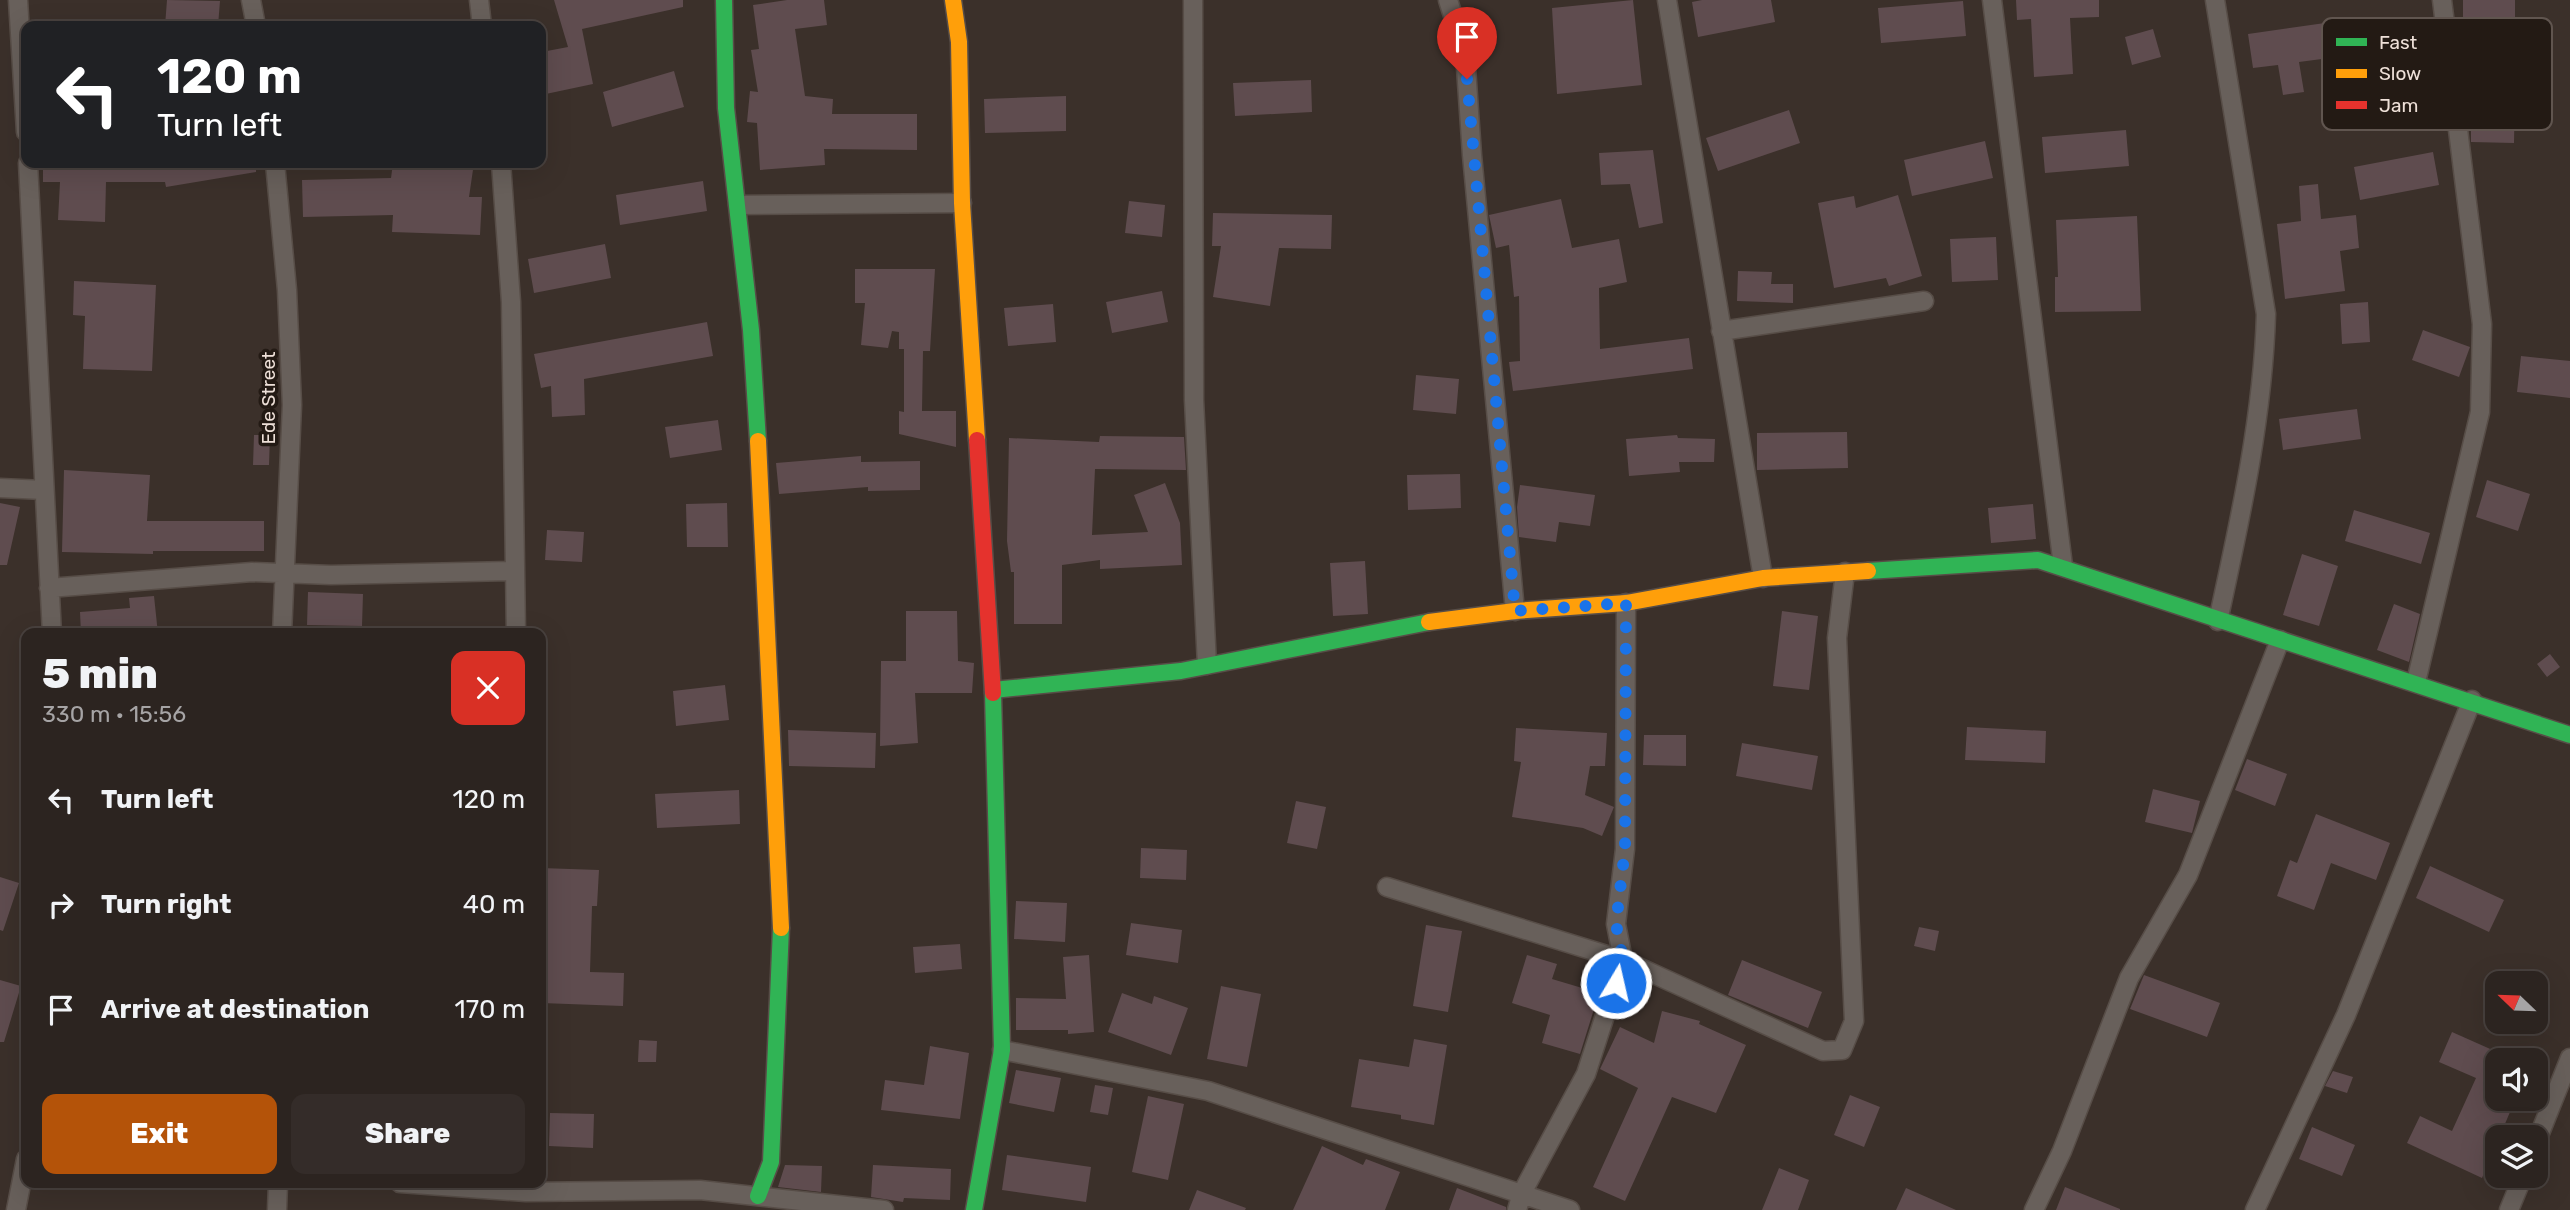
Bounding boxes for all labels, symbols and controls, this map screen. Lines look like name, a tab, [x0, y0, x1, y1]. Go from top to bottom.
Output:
pin	[1437, 7, 1497, 79]
icon: arrive	[1448, 18, 1486, 56]
legend	[2322, 18, 2552, 130]
text: Fast	[2379, 31, 2418, 54]
text: 120 m	[157, 47, 302, 105]
icon: left	[42, 49, 133, 140]
text: Slow	[2379, 62, 2421, 85]
text: Jam	[2379, 94, 2418, 117]
text: Turn left	[157, 106, 282, 144]
street label: Ede Street	[257, 351, 280, 444]
text: 5 min	[42, 649, 158, 699]
button: close	[451, 651, 525, 725]
text: 330 m · 15:56	[42, 700, 186, 728]
icon: left	[42, 781, 80, 819]
text: Turn left	[101, 784, 213, 815]
text: 120 m	[453, 784, 525, 815]
icon: right	[42, 886, 80, 924]
text: Turn right	[101, 889, 231, 920]
text: 40 m	[463, 889, 525, 920]
position arrow	[1579, 946, 1653, 1020]
north arrow	[2485, 971, 2548, 1034]
map controls	[2485, 971, 2548, 1188]
icon: arrive	[42, 991, 80, 1029]
text: Arrive at destination	[101, 994, 369, 1025]
text: 170 m	[455, 994, 525, 1025]
button: sound	[2485, 1048, 2548, 1111]
button: Exit	[42, 1094, 277, 1174]
button: Share	[291, 1094, 525, 1174]
button: layers	[2485, 1125, 2548, 1188]

